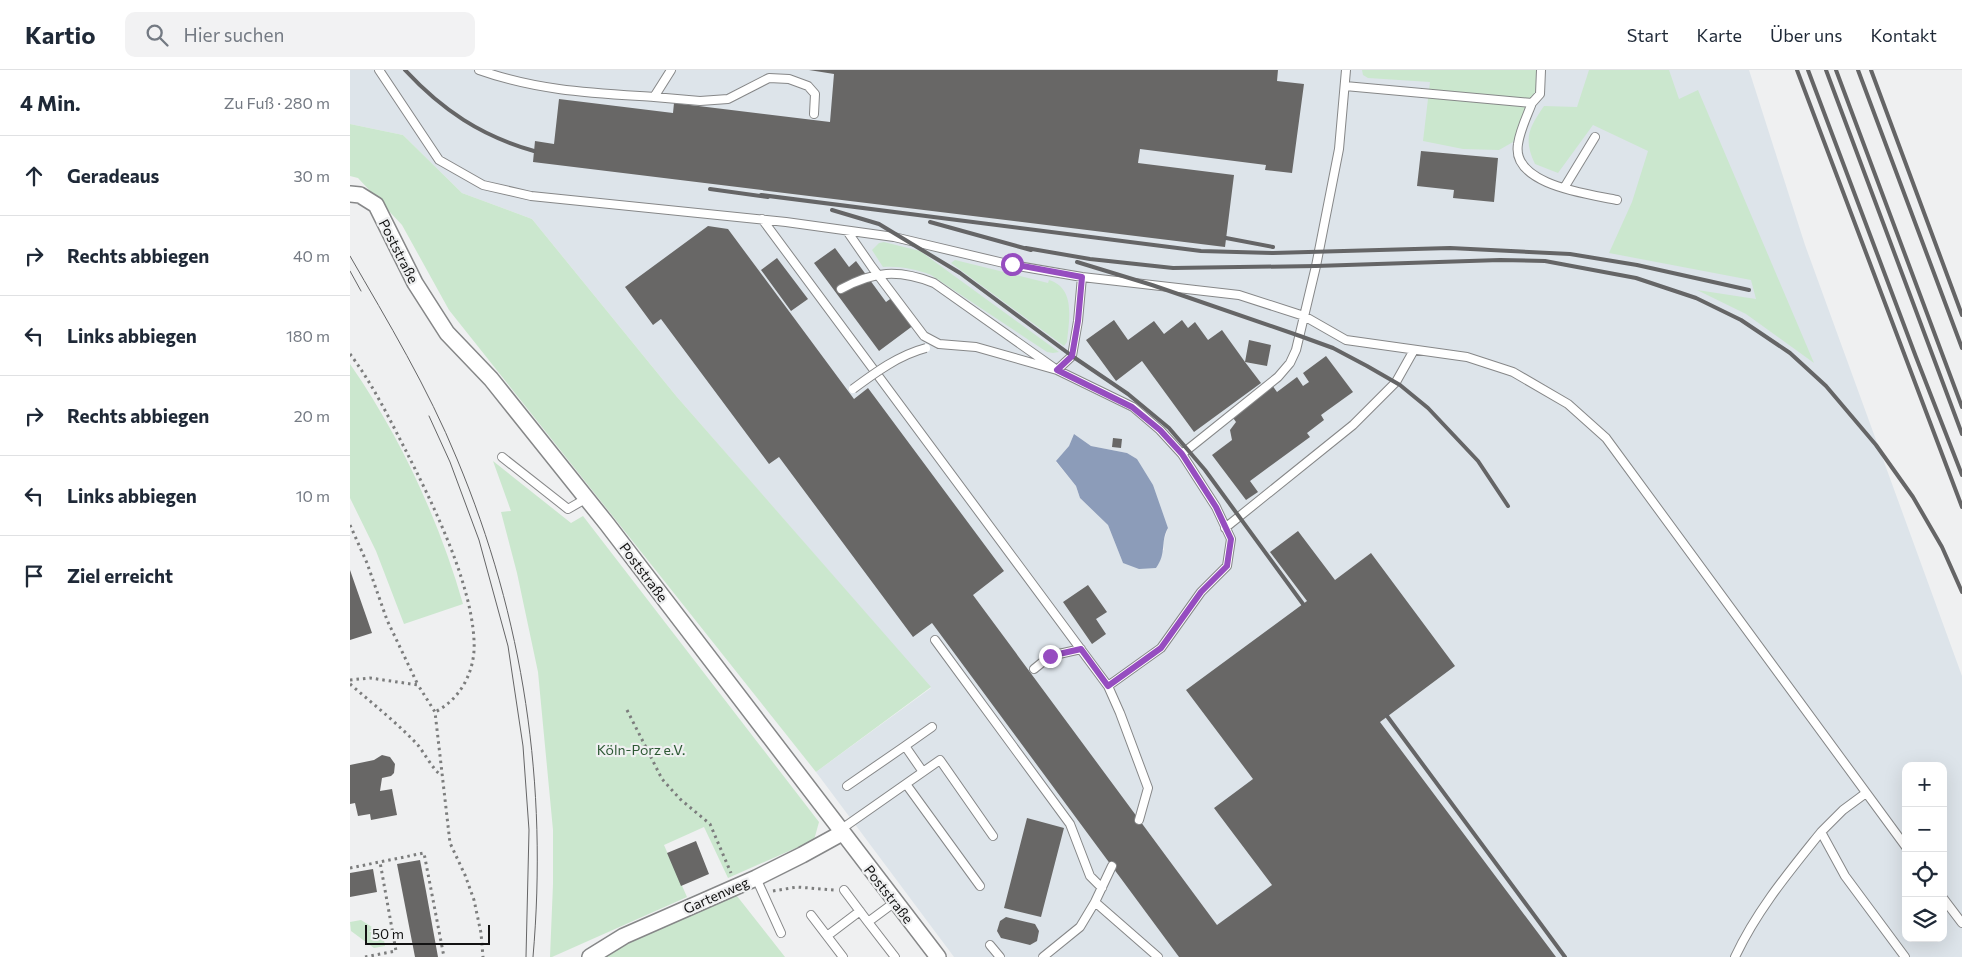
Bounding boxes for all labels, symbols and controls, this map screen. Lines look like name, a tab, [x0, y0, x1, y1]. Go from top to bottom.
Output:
search box	[125, 12, 475, 57]
text: Kartio	[25, 20, 95, 49]
icon: search	[143, 21, 171, 49]
text: Hier suchen	[183, 23, 284, 46]
text: Start	[1627, 24, 1669, 46]
text: Karte	[1697, 24, 1742, 46]
text: Über uns	[1770, 24, 1843, 46]
text: Kontakt	[1871, 24, 1937, 46]
text: 4 Min.	[20, 90, 81, 115]
text: Zu Fuß · 280 m	[224, 93, 330, 112]
icon: ahead	[20, 162, 48, 190]
text: Geradeaus	[67, 164, 159, 187]
text: 30 m	[293, 166, 330, 185]
street label: Poststraße	[376, 216, 422, 286]
icon: right	[20, 242, 48, 270]
text: Rechts abbiegen	[67, 244, 209, 267]
text: 40 m	[293, 246, 330, 265]
route start	[1001, 253, 1024, 276]
icon: left	[20, 322, 48, 350]
text: Links abbiegen	[67, 324, 197, 347]
text: 180 m	[286, 326, 330, 345]
icon: right	[20, 402, 48, 430]
text: Rechts abbiegen	[67, 404, 209, 427]
text: 20 m	[294, 406, 330, 425]
icon: left	[20, 482, 48, 510]
text: Links abbiegen	[67, 484, 197, 507]
text: 10 m	[296, 486, 330, 505]
street label: Poststraße	[616, 539, 672, 605]
icon: arrive	[20, 562, 48, 590]
text: Ziel erreicht	[67, 564, 173, 587]
route end	[1039, 645, 1062, 668]
park label: Köln-Porz e.V.	[597, 741, 685, 758]
map controls	[1902, 762, 1947, 942]
button: +	[1902, 762, 1947, 807]
button: −	[1902, 807, 1947, 852]
button: locate	[1902, 852, 1947, 897]
street label: Poststraße	[861, 861, 917, 927]
street label: Gartenweg	[681, 873, 752, 917]
button: layers	[1902, 897, 1947, 942]
scale bar	[365, 922, 490, 945]
text: 50 m	[372, 925, 404, 942]

